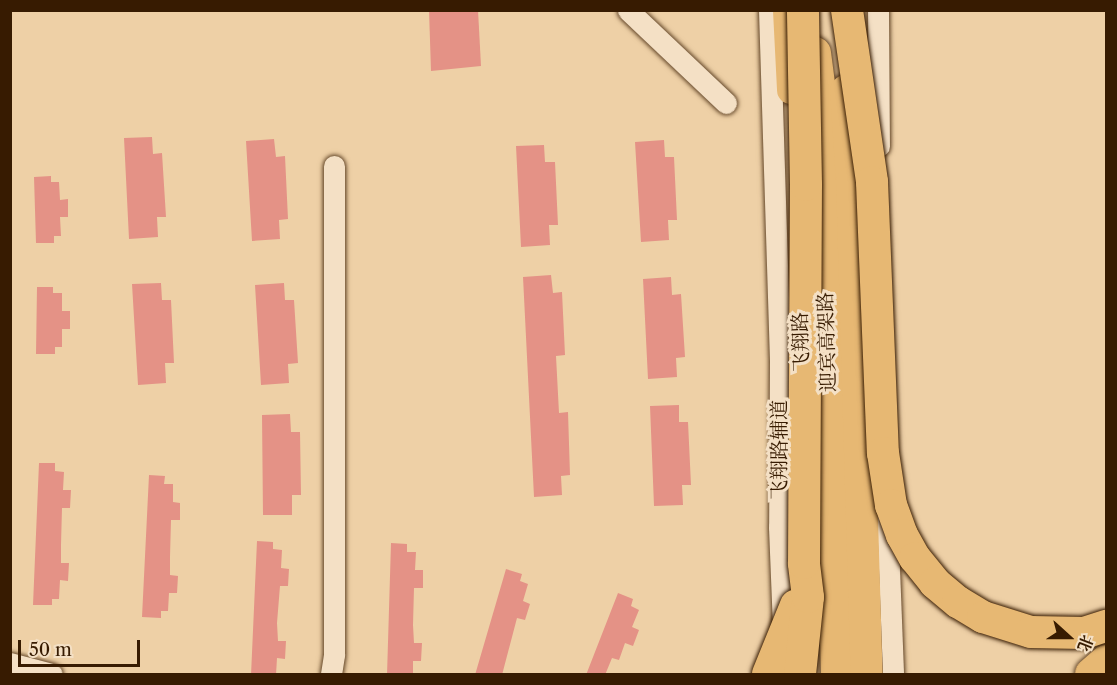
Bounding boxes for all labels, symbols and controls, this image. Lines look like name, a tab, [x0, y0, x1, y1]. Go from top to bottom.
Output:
street label: 迎宾高架路	[813, 292, 841, 392]
street label: 飞翔路	[788, 312, 814, 372]
street label: 飞翔路辅道	[767, 400, 791, 500]
north arrow	[1039, 607, 1099, 667]
scale bar	[21, 628, 142, 666]
text: 北	[1074, 632, 1098, 655]
text: 50 m	[29, 639, 72, 661]

